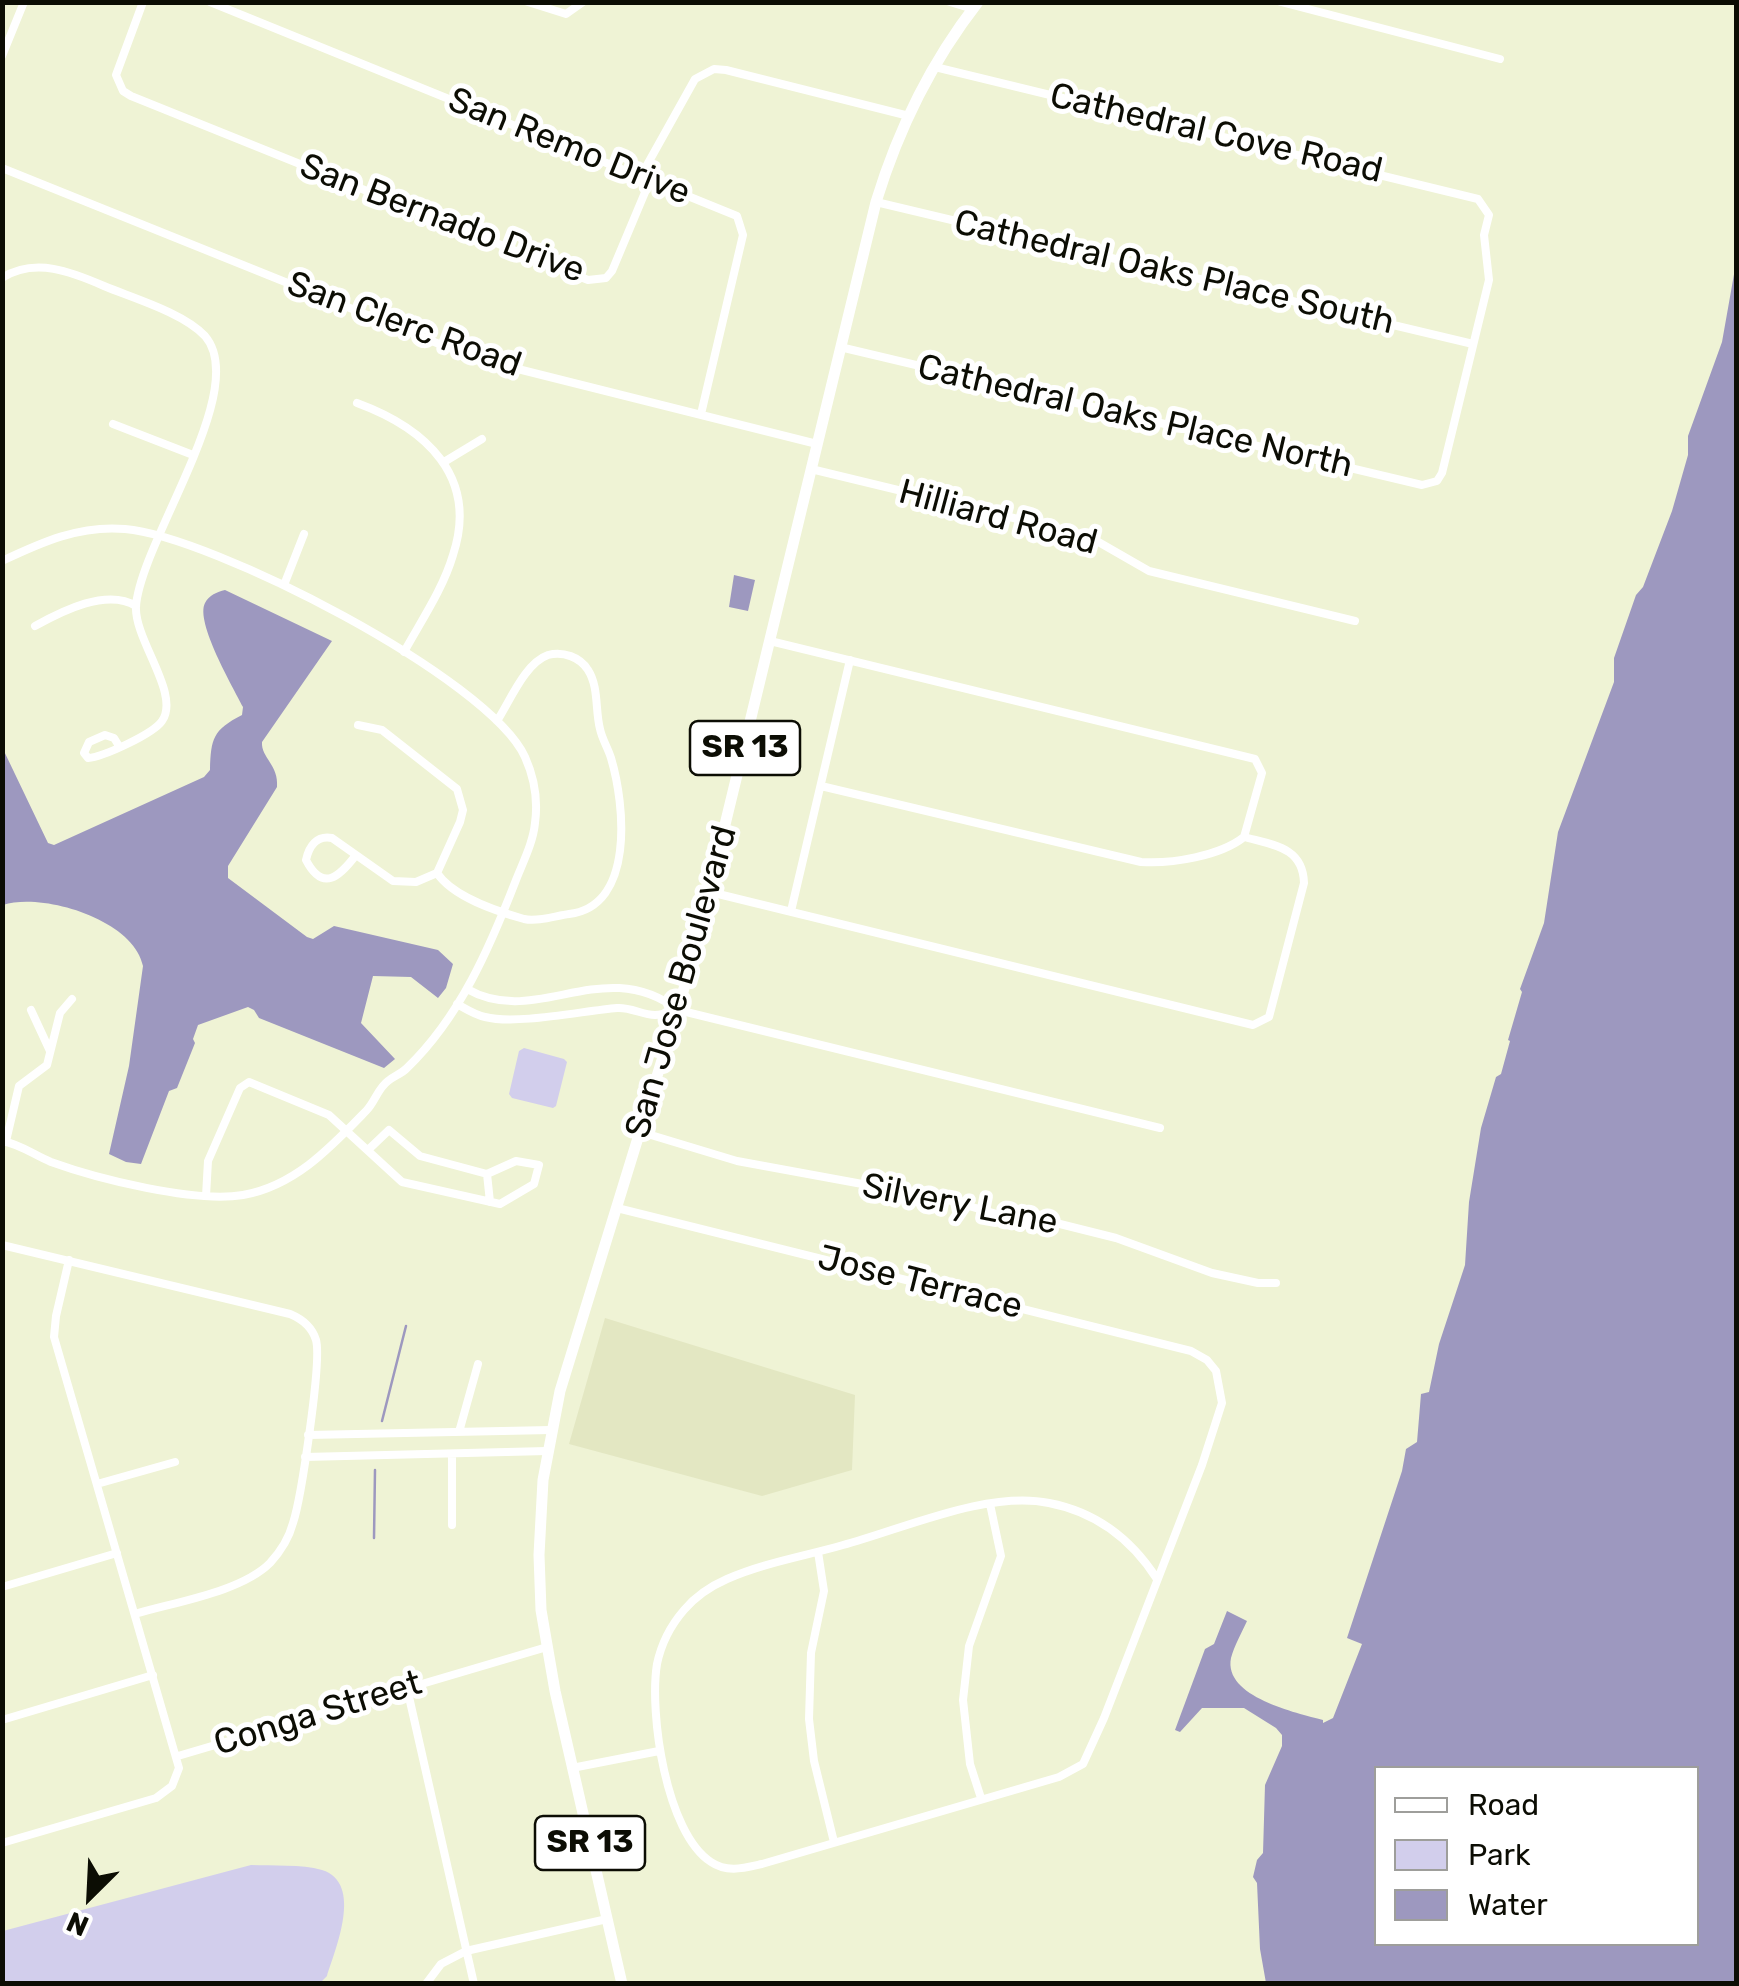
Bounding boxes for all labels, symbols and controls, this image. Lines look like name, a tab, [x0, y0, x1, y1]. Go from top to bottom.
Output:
street label: Cathedral Cove Road	[1046, 75, 1386, 193]
street label: San Remo Drive	[442, 79, 696, 215]
street label: San Bernado Drive	[294, 145, 590, 293]
street label: Cathedral Oaks Place South	[950, 202, 1398, 344]
street label: San Clerc Road	[281, 263, 527, 387]
street label: Cathedral Oaks Place North	[913, 346, 1357, 488]
street label: Hilliard Road	[894, 471, 1102, 565]
road number: SR 13	[690, 721, 800, 775]
street label: San Jose Boulevard	[617, 821, 747, 1143]
street label: Silvery Lane	[859, 1165, 1061, 1245]
street label: Jose Terrace	[813, 1237, 1027, 1329]
street label: Conga Street	[209, 1663, 427, 1765]
legend	[1374, 1766, 1699, 1946]
text: Road	[1468, 1787, 1539, 1823]
road number: SR 13	[535, 1816, 645, 1870]
text: Park	[1468, 1837, 1530, 1873]
north arrow	[40, 1846, 140, 1946]
text: Water	[1468, 1887, 1548, 1923]
text: N	[62, 1905, 94, 1943]

